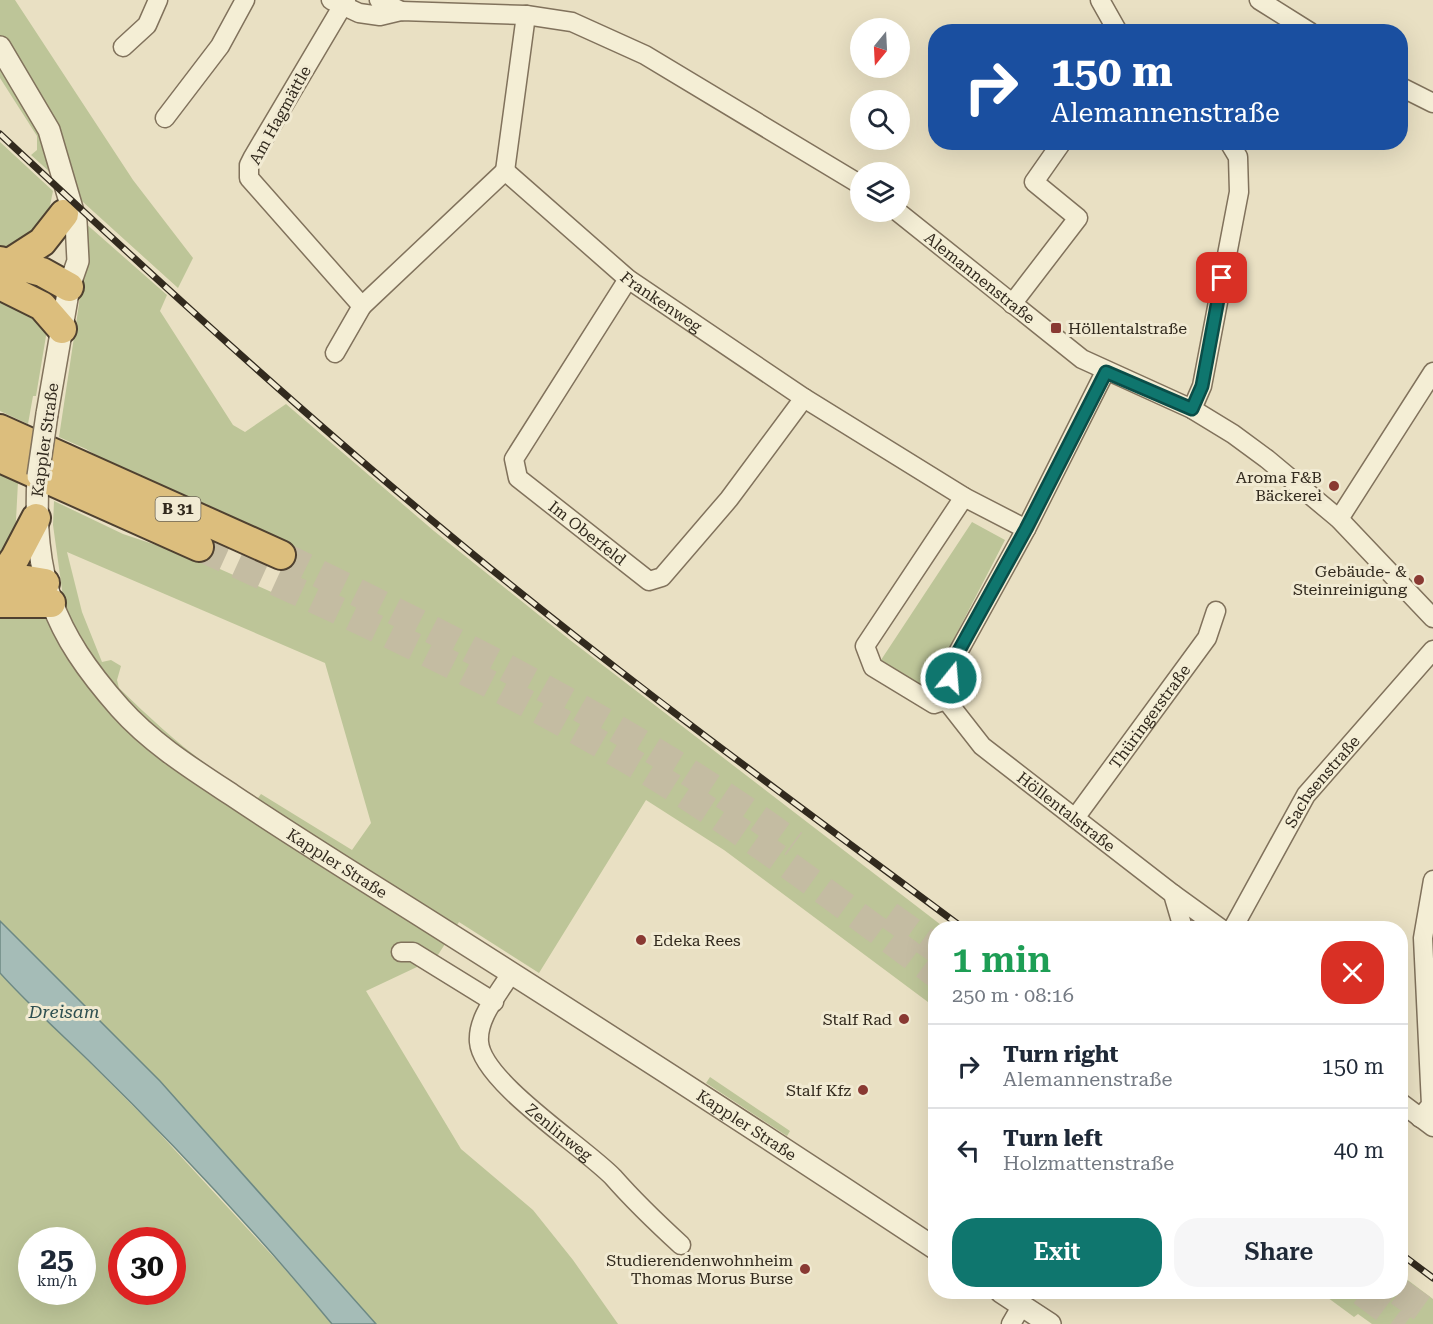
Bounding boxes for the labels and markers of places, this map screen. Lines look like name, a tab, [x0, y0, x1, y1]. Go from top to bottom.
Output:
pin	[1196, 252, 1247, 303]
place label: Höllentalstraße	[1068, 319, 1187, 338]
marker: Höllentalstraße	[1049, 321, 1063, 335]
place label: Aroma F&B Bäckerei	[1236, 468, 1322, 505]
marker: Aroma F&B Bäckerei	[1327, 479, 1341, 493]
place label: Gebäude- & Steinreinigung	[1293, 562, 1408, 599]
marker: Gebäude- & Steinreinigung	[1412, 573, 1426, 587]
place label: Edeka Rees	[653, 931, 741, 950]
marker: Edeka Rees	[634, 933, 648, 947]
place label: Stalf Rad	[823, 1010, 892, 1029]
marker: Stalf Rad	[897, 1012, 911, 1026]
place label: Stalf Kfz	[786, 1081, 851, 1100]
marker: Stalf Kfz	[856, 1083, 870, 1097]
place label: Studierendenwohnheim Thomas Morus Burse	[606, 1251, 793, 1288]
marker: Studierendenwohnheim Thomas Morus Burse	[798, 1262, 812, 1276]

